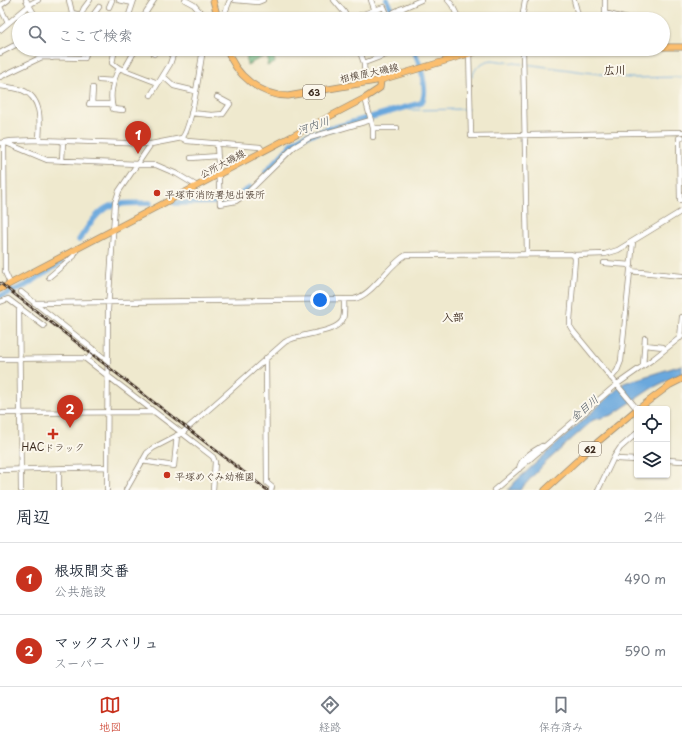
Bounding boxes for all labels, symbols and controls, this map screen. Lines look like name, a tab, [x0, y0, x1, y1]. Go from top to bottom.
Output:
search box	[12, 12, 670, 56]
icon: search	[26, 23, 48, 45]
text: ここで検索	[58, 23, 133, 46]
street label: 相模原大磯線	[338, 58, 400, 86]
district label: 広川	[604, 61, 626, 78]
road number: 63	[303, 85, 325, 99]
water label: 河内川	[295, 112, 331, 138]
pin: 1	[125, 121, 151, 154]
street label: 公所大磯線	[196, 145, 248, 181]
place label: 平塚市消防署旭出張所	[165, 186, 265, 201]
marker: 平塚市消防署旭出張所	[152, 188, 162, 198]
your location	[310, 290, 330, 310]
district label: 入部	[442, 308, 464, 325]
water label: 金目川	[566, 391, 602, 425]
pin: 2	[57, 395, 83, 428]
map controls	[634, 406, 670, 478]
button: locate	[634, 406, 670, 442]
marker: HACドラック	[48, 429, 58, 439]
place label: HACドラック	[22, 439, 84, 454]
road number: 62	[579, 442, 601, 456]
button: layers	[634, 442, 670, 478]
place label: 平塚めぐみ幼稚園	[175, 468, 255, 483]
marker: 平塚めぐみ幼稚園	[162, 470, 172, 480]
text: 周辺	[16, 503, 50, 529]
text: 2件	[644, 507, 666, 526]
text: 根坂間交番	[54, 558, 129, 581]
text: 1	[26, 569, 32, 588]
text: 490 m	[624, 569, 666, 588]
text: 公共施設	[54, 581, 106, 600]
text: マックスバリュ	[54, 630, 159, 653]
text: 2	[24, 641, 34, 660]
text: 590 m	[624, 641, 666, 660]
text: スーパー	[54, 653, 105, 672]
tab: 地図	[99, 694, 121, 735]
tab: 経路	[319, 694, 341, 735]
tab: 保存済み	[539, 694, 583, 735]

